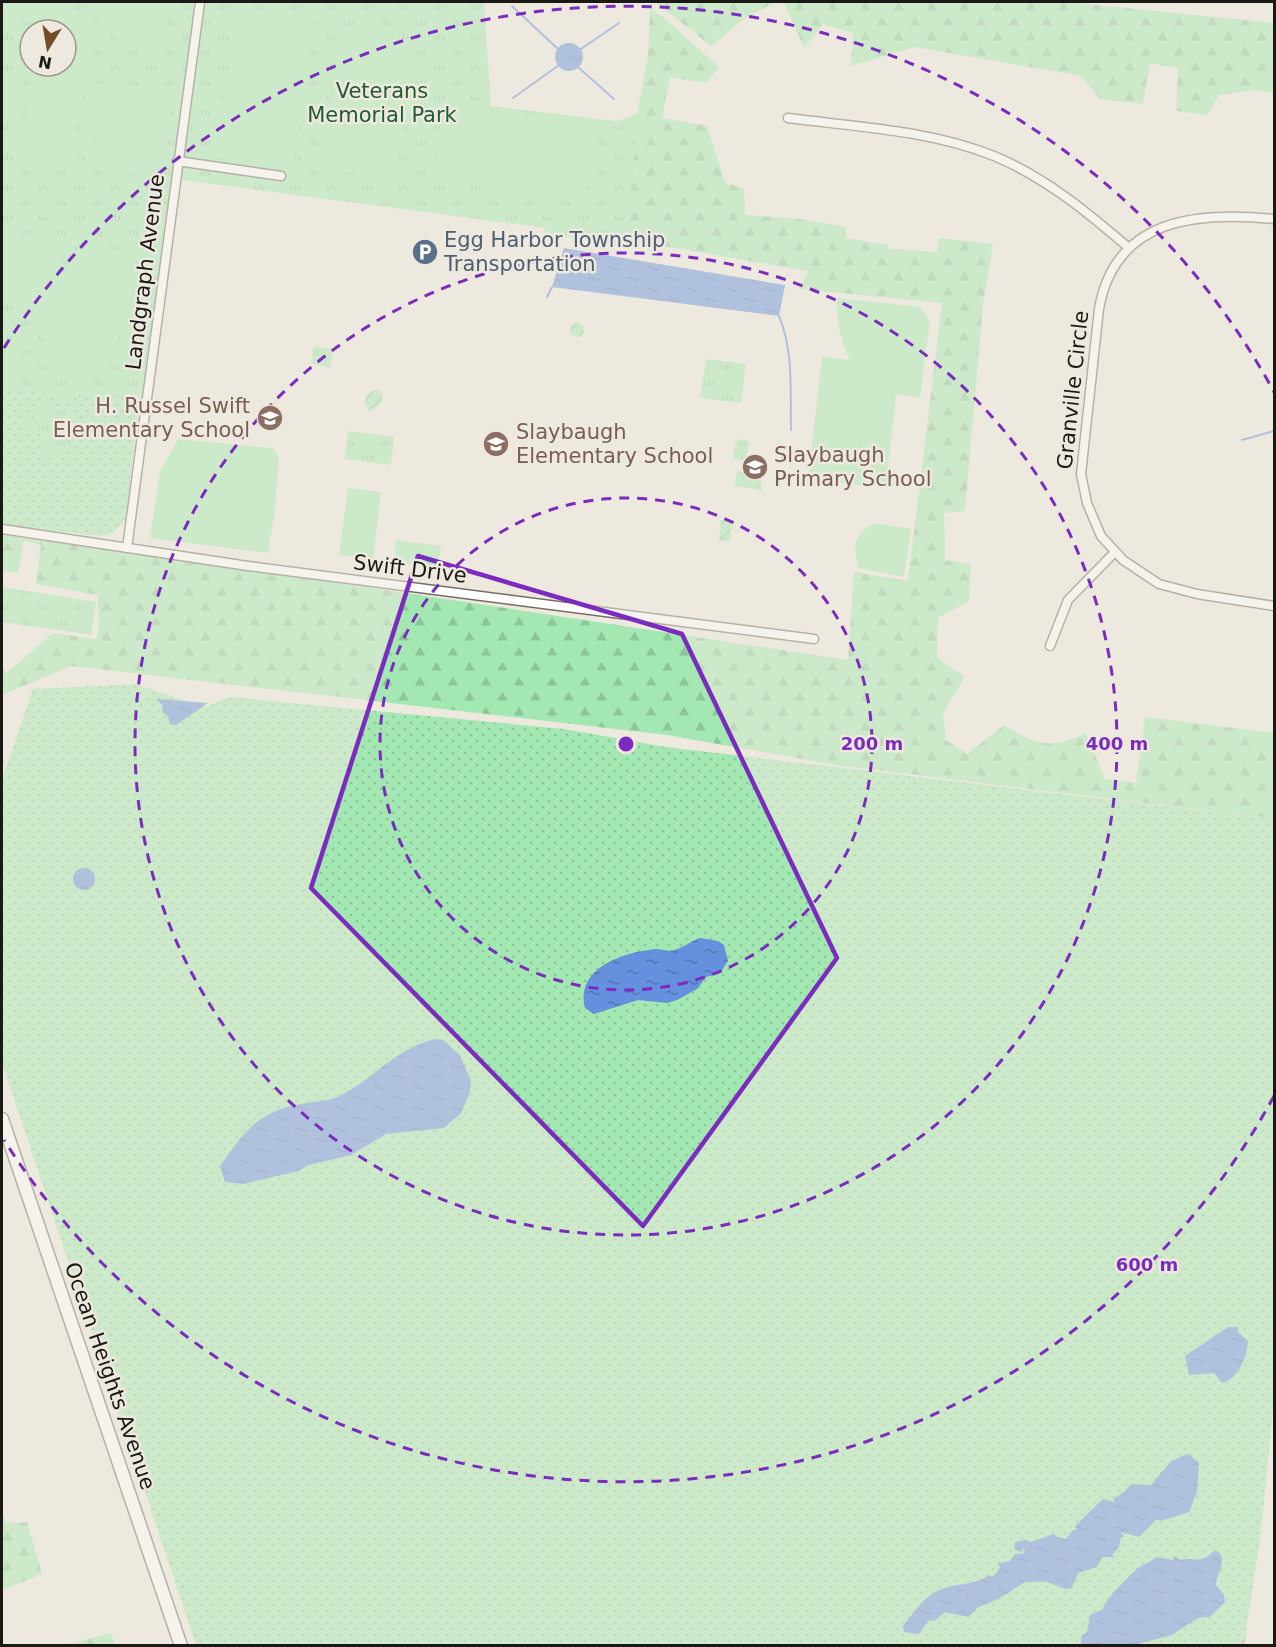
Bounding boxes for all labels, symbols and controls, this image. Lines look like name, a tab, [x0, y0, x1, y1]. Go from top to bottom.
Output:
north arrow	[18, 18, 78, 78]
text: N	[37, 52, 54, 73]
park label: Veterans Memorial Park	[307, 79, 458, 127]
street label: Landgraph Avenue	[121, 173, 169, 371]
place label: Egg Harbor Township Transportation	[443, 228, 665, 276]
parking icon: Egg Harbor Township Transportation	[410, 237, 440, 267]
street label: Granville Circle	[1053, 309, 1093, 471]
place label: H. Russel Swift Elementary School	[53, 394, 250, 442]
school or university icon: H. Russel Swift Elementary School	[255, 403, 285, 433]
place label: Slaybaugh Elementary School	[516, 420, 713, 468]
school or university icon: Slaybaugh Elementary School	[481, 429, 511, 459]
place label: Slaybaugh Primary School	[774, 443, 932, 491]
school or university icon: Slaybaugh Primary School	[740, 452, 770, 482]
street label: Swift Drive	[352, 550, 468, 588]
text: 200 m	[841, 733, 903, 754]
text: 400 m	[1086, 733, 1148, 754]
centre of rings	[616, 734, 636, 754]
text: 600 m	[1116, 1254, 1178, 1275]
street label: Ocean Heights Avenue	[60, 1259, 160, 1493]

